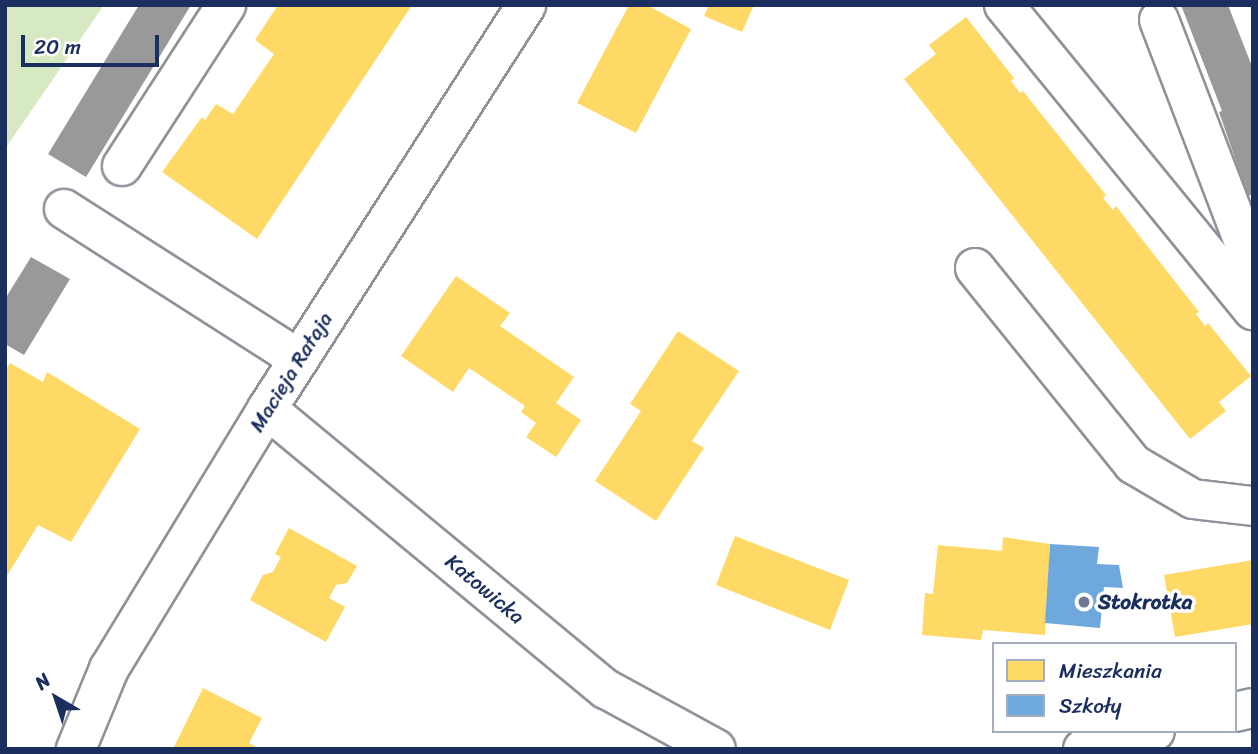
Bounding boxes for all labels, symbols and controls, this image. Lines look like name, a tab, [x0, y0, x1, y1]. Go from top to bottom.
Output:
scale bar	[24, 21, 163, 65]
text: 20 m	[34, 28, 81, 66]
street label: Macieja Rataja	[244, 307, 338, 437]
street label: Katowicka	[440, 549, 530, 629]
place label: Stokrotka	[1098, 589, 1192, 615]
marker: Stokrotka	[1076, 594, 1092, 610]
legend	[992, 642, 1237, 733]
text: Mieszkania	[1059, 652, 1162, 690]
north arrow	[21, 663, 91, 733]
text: N	[27, 664, 58, 698]
text: Szkoły	[1059, 687, 1122, 725]

